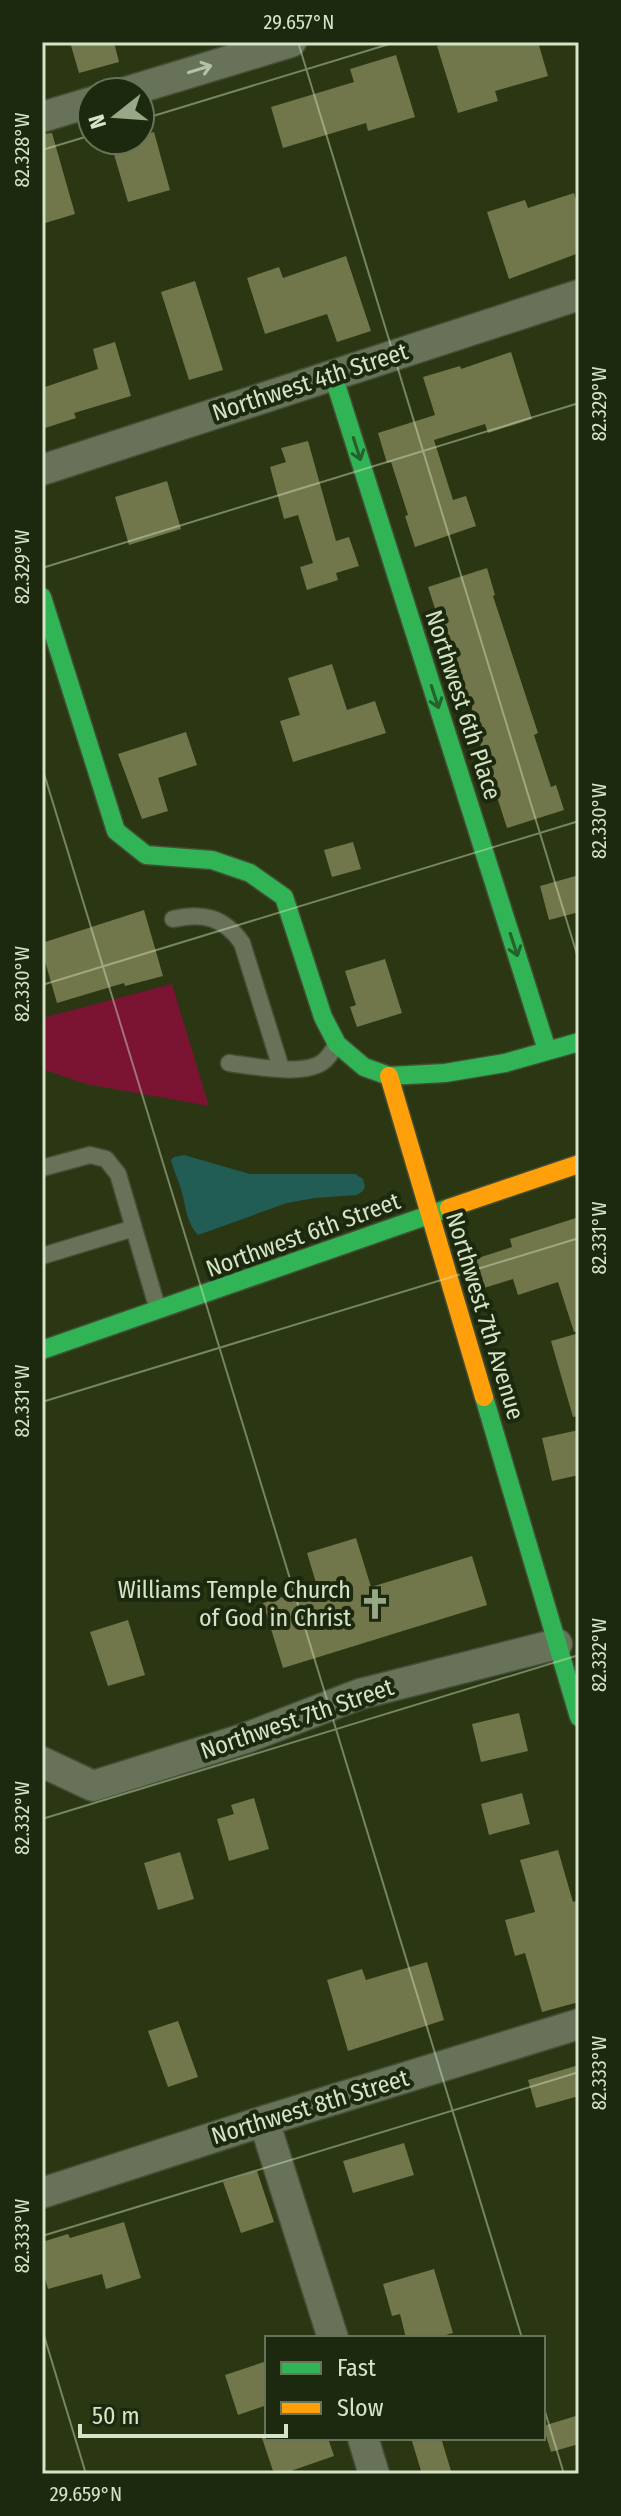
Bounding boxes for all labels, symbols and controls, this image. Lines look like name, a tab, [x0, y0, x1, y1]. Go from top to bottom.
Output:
text: 29.657°N	[264, 10, 334, 34]
one-way arrow	[187, 61, 213, 76]
north arrow	[76, 76, 156, 156]
text: N	[83, 111, 112, 132]
text: 82.328°W	[10, 112, 34, 188]
street label: Northwest 4th Street	[209, 337, 412, 427]
text: 82.329°W	[587, 367, 611, 441]
one-way arrow	[351, 436, 365, 461]
text: 82.329°W	[10, 530, 34, 604]
street label: Northwest 6th Place	[419, 607, 507, 803]
one-way arrow	[429, 684, 444, 709]
text: 82.330°W	[587, 783, 611, 859]
one-way arrow	[507, 931, 522, 957]
text: 82.330°W	[10, 946, 34, 1022]
street label: Northwest 6th Street	[202, 1187, 404, 1283]
text: 82.331°W	[587, 1202, 611, 1274]
street label: Northwest 7th Avenue	[440, 1209, 530, 1423]
text: 82.331°W	[10, 1365, 34, 1437]
place label: Williams Temple Church of God in Christ	[118, 1576, 351, 1632]
church icon: Williams Temple Church of God in Christ	[358, 1587, 392, 1621]
text: 82.332°W	[587, 1618, 611, 1692]
street label: Northwest 7th Street	[197, 1673, 397, 1765]
text: 82.332°W	[10, 1781, 34, 1855]
text: 82.333°W	[587, 2036, 611, 2110]
street label: Northwest 8th Street	[208, 2064, 412, 2150]
text: 82.333°W	[10, 2199, 34, 2273]
legend	[265, 2336, 545, 2440]
text: Fast	[337, 2354, 376, 2382]
scale bar	[80, 2388, 286, 2438]
text: Slow	[337, 2394, 384, 2422]
text: 50 m	[92, 2402, 140, 2430]
text: 29.659°N	[50, 2482, 122, 2506]

